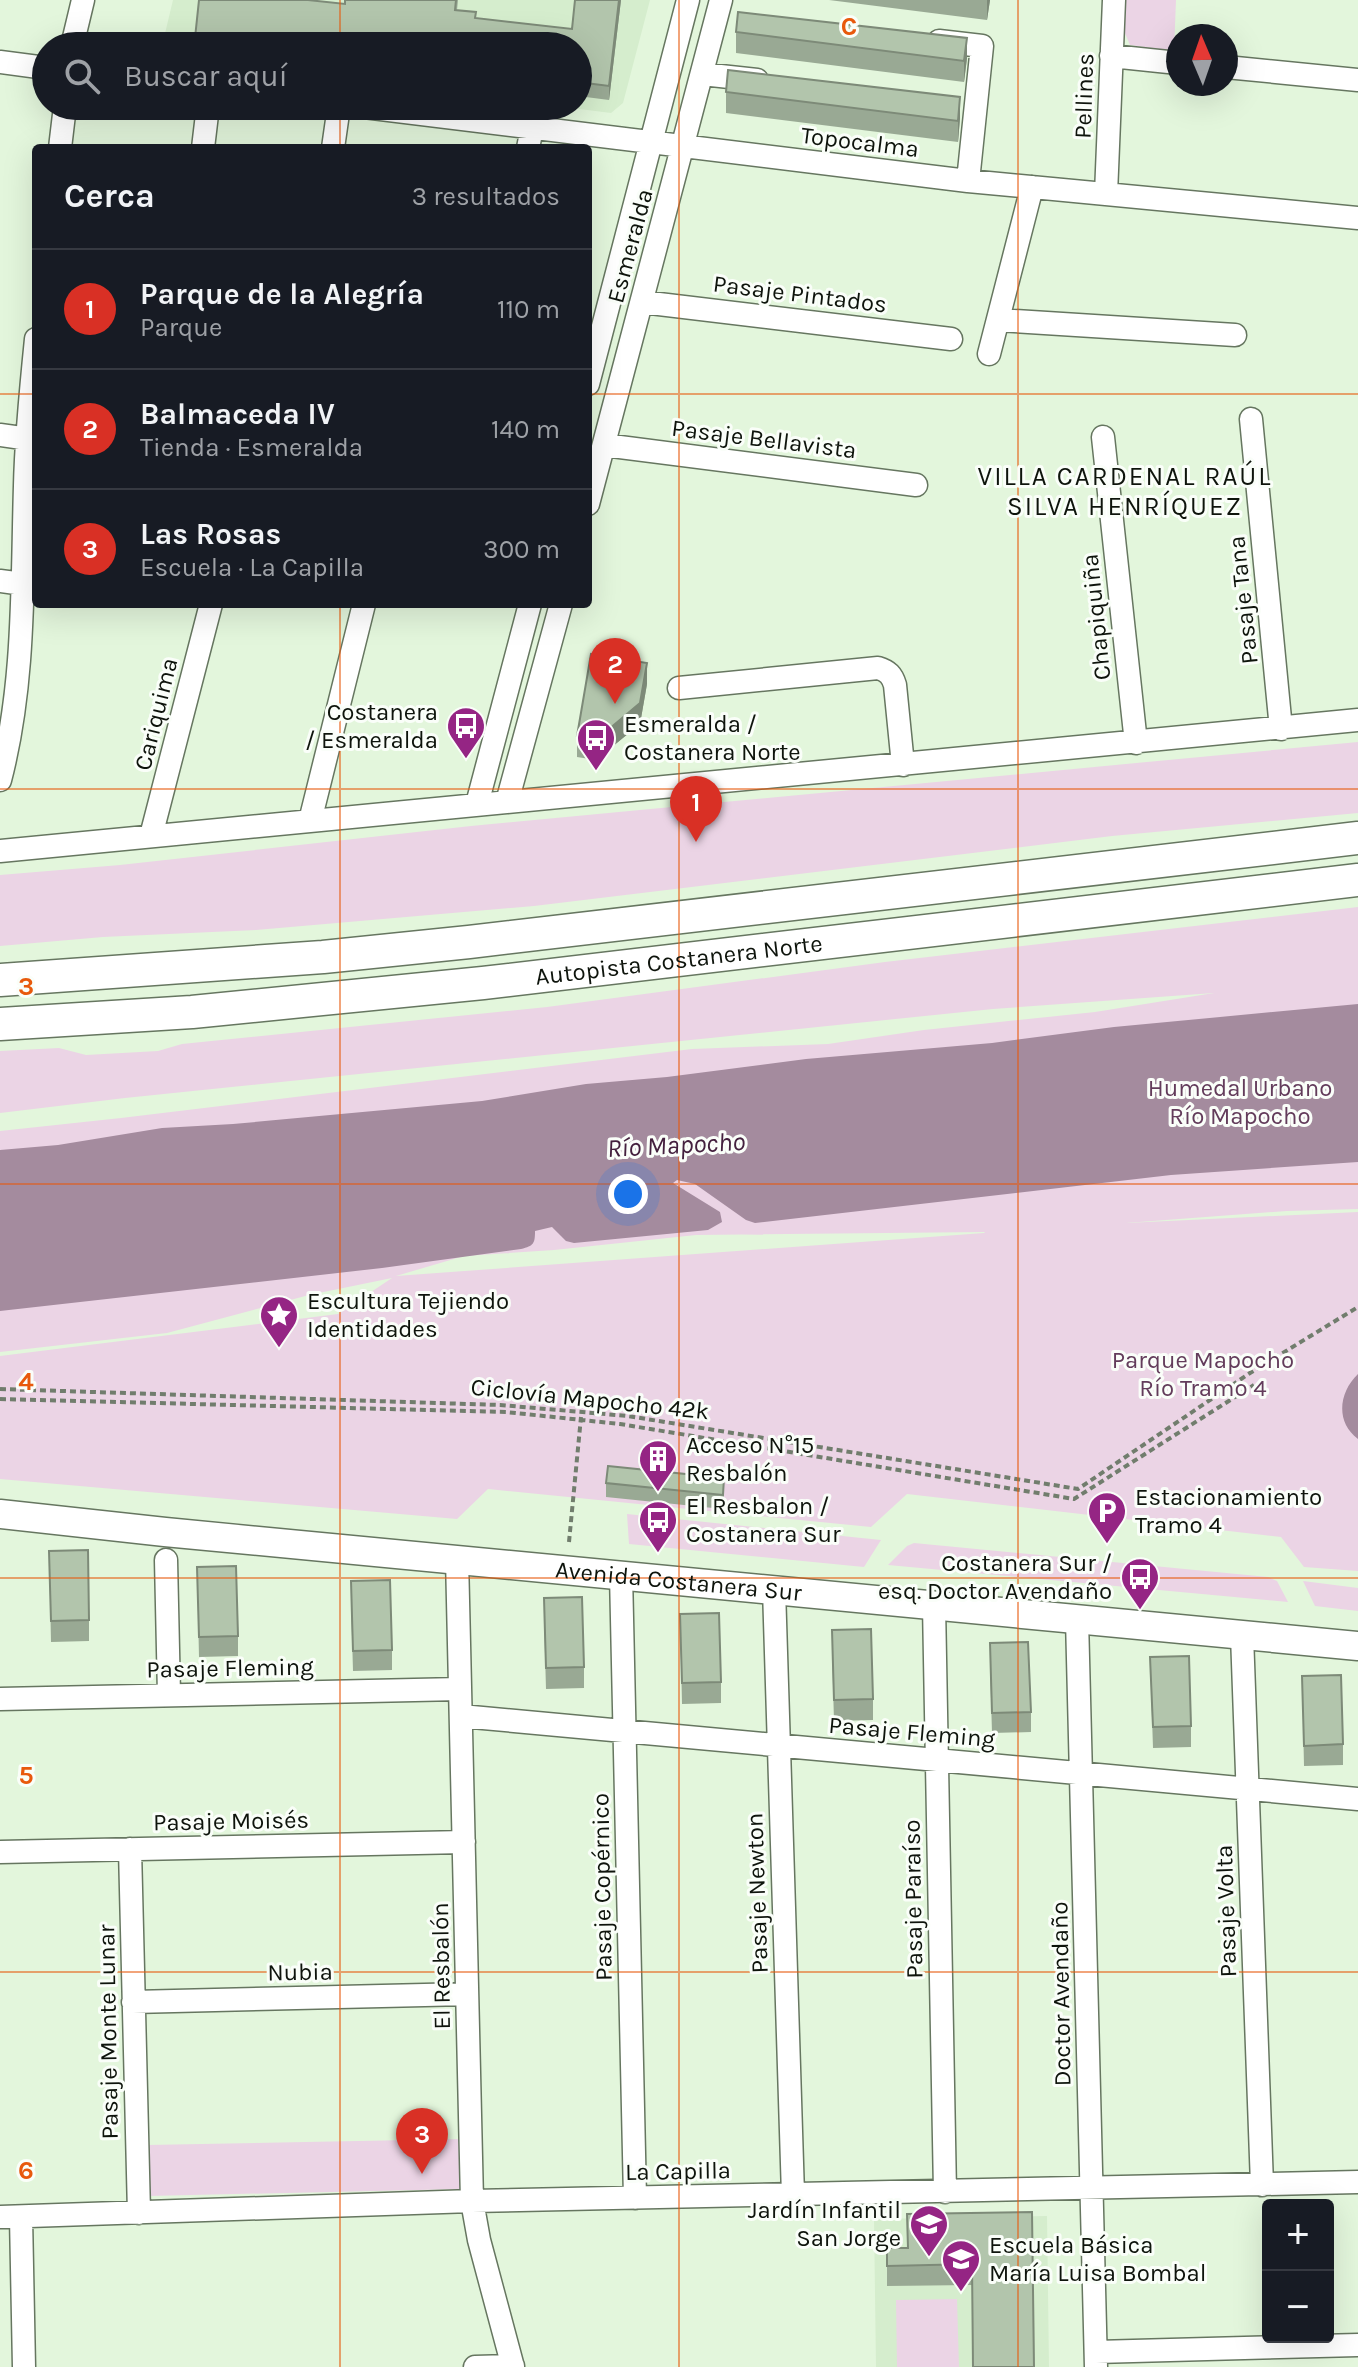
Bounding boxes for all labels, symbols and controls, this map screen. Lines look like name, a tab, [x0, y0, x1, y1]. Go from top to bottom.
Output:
text: C	[841, 11, 857, 42]
north arrow	[1166, 24, 1238, 96]
search box	[32, 32, 592, 120]
street label: Pellines	[1069, 53, 1099, 139]
icon: search	[60, 54, 104, 98]
text: Buscar aquí	[124, 58, 288, 94]
street label: Topocalma	[800, 121, 920, 163]
text: Cerca	[64, 176, 155, 216]
text: 3 resultados	[412, 181, 560, 212]
street label: Esmeralda	[601, 186, 659, 306]
street label: Pasaje Pintados	[711, 269, 889, 319]
text: Parque de la Alegría	[140, 276, 424, 312]
text: 1	[85, 294, 95, 325]
text: 110 m	[497, 294, 560, 325]
text: Parque	[140, 312, 222, 343]
text: Balmaceda IV	[140, 396, 335, 432]
text: 2	[82, 414, 98, 445]
text: 140 m	[491, 414, 560, 445]
street label: Pasaje Bellavista	[670, 414, 858, 464]
text: Tienda · Esmeralda	[140, 432, 363, 463]
district label: VILLA CARDENAL RAÚL SILVA HENRÍQUEZ	[978, 460, 1272, 522]
text: Las Rosas	[140, 516, 281, 552]
text: 3	[82, 534, 98, 565]
text: 300 m	[483, 534, 560, 565]
street label: Pasaje Tana	[1222, 535, 1264, 665]
text: Escuela · La Capilla	[140, 552, 364, 583]
street label: Chapiquiña	[1075, 552, 1117, 682]
pin: 2	[589, 638, 641, 704]
street label: Cariquima	[128, 655, 184, 773]
place label: Costanera / Esmeralda	[305, 698, 438, 754]
bus stop icon: Costanera / Esmeralda	[445, 705, 487, 760]
place label: Esmeralda / Costanera Norte	[624, 710, 801, 766]
bus stop icon: Esmeralda / Costanera Norte	[575, 717, 617, 772]
pin: 1	[670, 776, 722, 842]
street label: Autopista Costanera Norte	[534, 929, 824, 991]
text: 3	[18, 971, 34, 1002]
park label: Humedal Urbano Río Mapocho	[1148, 1074, 1332, 1130]
water label: Río Mapocho	[606, 1126, 746, 1164]
your location	[608, 1174, 648, 1214]
place label: Escultura Tejiendo Identidades	[307, 1287, 509, 1343]
place icon: Escultura Tejiendo Identidades	[258, 1294, 300, 1349]
park label: Parque Mapocho Río Tramo 4	[1112, 1346, 1294, 1402]
text: 4	[18, 1366, 34, 1397]
street label: Ciclovía Mapocho 42k	[469, 1373, 711, 1425]
place label: Acceso N°15 Resbalón	[686, 1431, 814, 1487]
building icon: Acceso N°15 Resbalón	[637, 1438, 679, 1493]
place label: Estacionamiento Tramo 4	[1135, 1483, 1322, 1539]
parking icon: Estacionamiento Tramo 4	[1086, 1490, 1128, 1545]
place label: El Resbalon / Costanera Sur	[686, 1492, 841, 1548]
bus stop icon: El Resbalon / Costanera Sur	[637, 1499, 679, 1554]
place label: Costanera Sur / esq. Doctor Avendaño	[878, 1549, 1112, 1605]
street label: Avenida Costanera Sur	[554, 1555, 803, 1607]
bus stop icon: Costanera Sur / esq. Doctor Avendaño	[1119, 1556, 1161, 1611]
street label: Pasaje Fleming	[146, 1653, 314, 1683]
street label: Pasaje Fleming	[828, 1711, 997, 1753]
text: 5	[18, 1760, 34, 1791]
street label: Pasaje Copérnico	[586, 1793, 618, 1981]
street label: Pasaje Moisés	[153, 1806, 309, 1836]
street label: Pasaje Newton	[740, 1812, 774, 1974]
street label: Pasaje Paraíso	[898, 1819, 928, 1979]
street label: Pasaje Volta	[1210, 1844, 1242, 1978]
street label: Doctor Avendaño	[1045, 1901, 1077, 2087]
street label: El Resbalón	[426, 1902, 456, 2030]
street label: Pasaje Monte Lunar	[92, 1924, 124, 2140]
street label: Nubia	[267, 1957, 333, 1987]
pin: 3	[396, 2108, 448, 2174]
text: 6	[18, 2155, 34, 2186]
street label: La Capilla	[625, 2156, 731, 2186]
place label: Jardín Infantil San Jorge	[748, 2196, 901, 2252]
map controls	[1262, 2199, 1334, 2343]
button: +	[1262, 2199, 1334, 2271]
school or university icon: Jardín Infantil San Jorge	[908, 2203, 950, 2258]
place label: Escuela Básica María Luisa Bombal	[989, 2231, 1206, 2287]
school or university icon: Escuela Básica María Luisa Bombal	[940, 2238, 982, 2293]
button: −	[1262, 2271, 1334, 2343]

